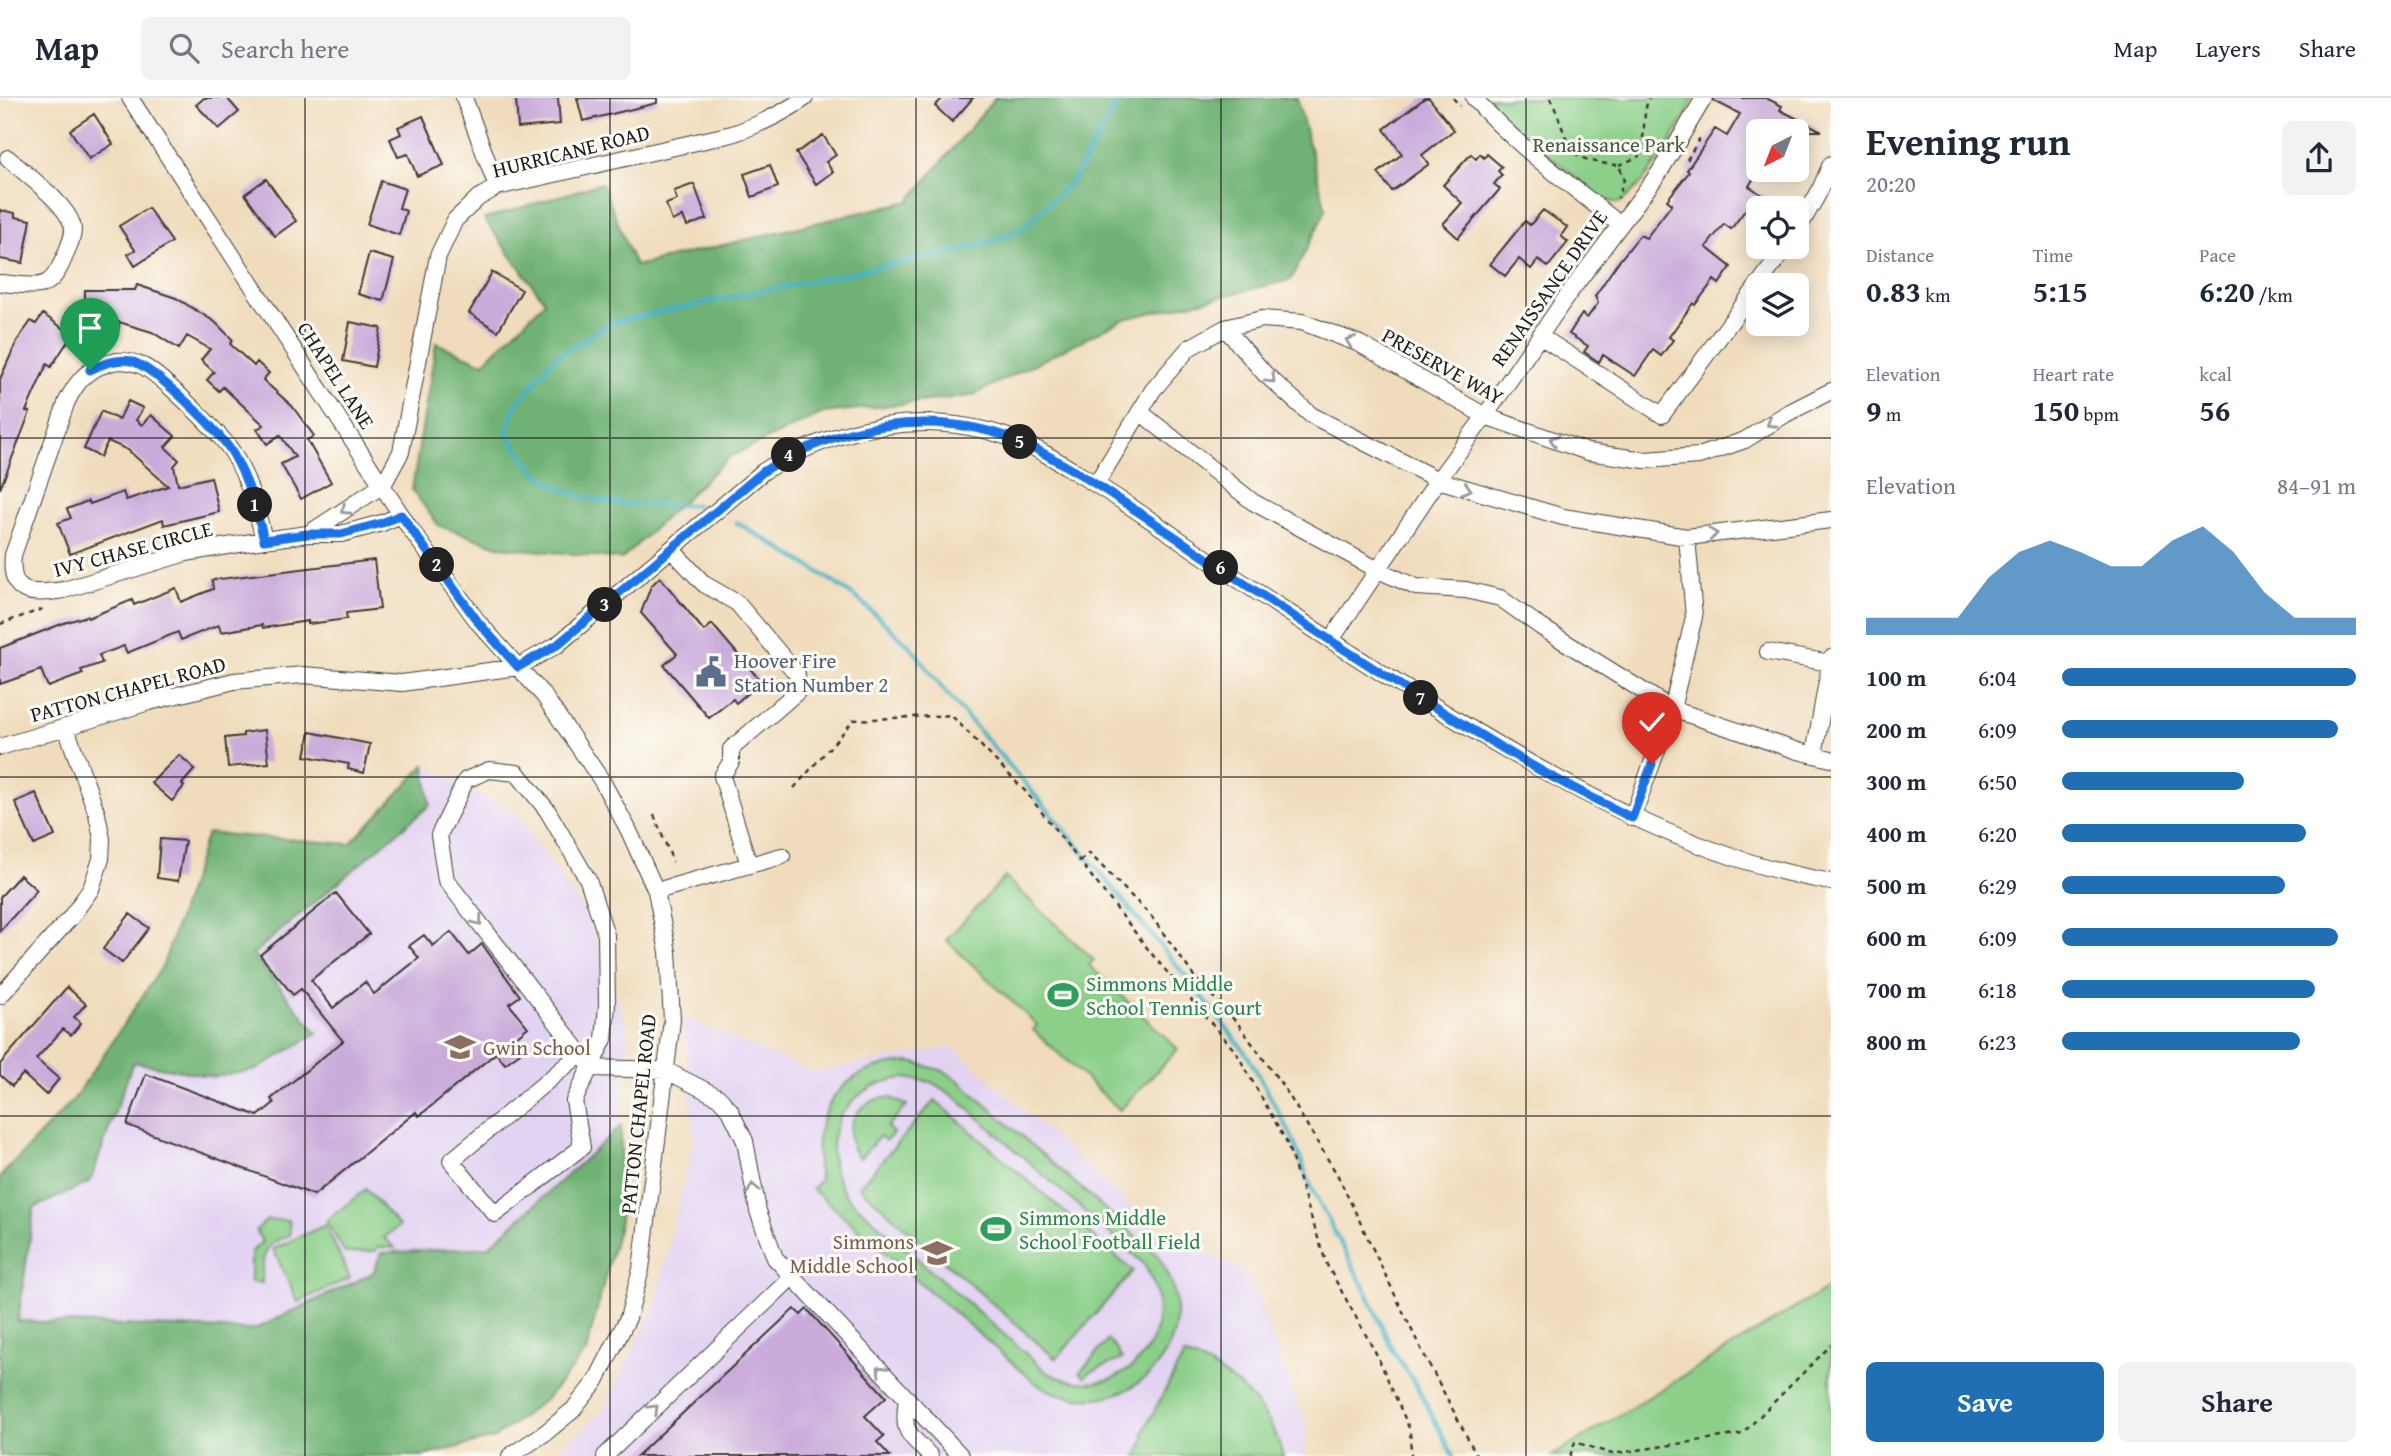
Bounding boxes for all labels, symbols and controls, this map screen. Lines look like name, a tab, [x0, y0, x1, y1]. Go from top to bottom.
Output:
search box	[141, 17, 631, 80]
text: Map	[35, 24, 99, 72]
icon: search	[165, 29, 203, 67]
text: Search here	[221, 29, 349, 68]
text: Map	[2114, 31, 2157, 66]
text: Layers	[2195, 31, 2261, 66]
text: Share	[2299, 31, 2356, 66]
text: Evening run	[1866, 113, 2070, 169]
street label: HURRICANE ROAD	[489, 117, 653, 185]
north arrow	[1746, 119, 1810, 182]
map controls	[1746, 119, 1809, 336]
button: share	[2282, 121, 2356, 195]
park label: Renaissance Park	[1533, 129, 1685, 160]
text: 20:20	[1866, 167, 1916, 200]
button: locate	[1746, 196, 1809, 259]
street label: RENAISSANCE DRIVE	[1483, 203, 1615, 373]
text: Distance	[1866, 241, 1934, 269]
text: Time	[2033, 241, 2073, 269]
text: Pace	[2199, 241, 2236, 269]
text: 0.83	[1866, 269, 1921, 313]
text: 5:15	[2033, 269, 2088, 313]
text: 6:20	[2199, 269, 2254, 313]
button: layers	[1746, 273, 1809, 336]
text: km	[1921, 281, 1950, 309]
text: /km	[2254, 281, 2293, 309]
pin	[60, 298, 120, 370]
icon: arrive	[71, 309, 109, 347]
street label: CHAPEL LANE	[290, 315, 382, 435]
street label: PRESERVE WAY	[1377, 320, 1510, 412]
one-way arrow	[1345, 335, 1357, 349]
text: Elevation	[1866, 360, 1940, 388]
text: Heart rate	[2033, 360, 2114, 388]
text: kcal	[2199, 360, 2232, 388]
one-way arrow	[1263, 370, 1276, 383]
text: 9	[1866, 388, 1882, 432]
text: 150	[2033, 388, 2079, 432]
text: 56	[2199, 388, 2230, 432]
text: m	[1882, 400, 1901, 428]
text: bpm	[2079, 400, 2119, 428]
one-way arrow	[1766, 415, 1779, 428]
pin: 5	[1002, 424, 1038, 460]
text: 5	[1015, 427, 1024, 455]
one-way arrow	[1548, 434, 1560, 448]
pin: 4	[772, 438, 806, 472]
text: 4	[784, 440, 793, 468]
text: Elevation	[1866, 469, 1956, 502]
text: 84–91 m	[2277, 469, 2356, 502]
one-way arrow	[1461, 480, 1473, 495]
pin: 1	[238, 488, 272, 522]
text: 1	[250, 490, 259, 518]
one-way arrow	[340, 501, 353, 514]
street label: IVY CHASE CIRCLE	[50, 513, 216, 585]
one-way arrow	[1708, 526, 1719, 541]
pin: 2	[420, 547, 454, 582]
text: 2	[432, 550, 441, 578]
pin: 6	[1204, 550, 1238, 586]
text: 6	[1216, 553, 1225, 581]
pin: 3	[588, 588, 622, 622]
text: 3	[600, 590, 609, 618]
place label: Hoover Fire Station Number 2	[734, 645, 888, 700]
street label: PATTON CHAPEL ROAD	[27, 648, 229, 730]
public building icon: Hoover Fire Station Number 2	[694, 655, 728, 689]
text: 100 m	[1866, 661, 1927, 694]
text: 6:04	[1978, 661, 2017, 694]
pin: 7	[1404, 680, 1438, 716]
text: 7	[1416, 683, 1425, 711]
pin	[1622, 692, 1682, 764]
icon: check	[1633, 703, 1671, 741]
text: 200 m	[1866, 713, 1927, 746]
text: 6:09	[1978, 713, 2017, 746]
text: 300 m	[1866, 765, 1927, 798]
text: 6:50	[1978, 765, 2017, 798]
text: 400 m	[1866, 817, 1927, 850]
text: 6:20	[1978, 817, 2017, 850]
text: 500 m	[1866, 869, 1927, 902]
text: 6:29	[1978, 869, 2017, 902]
one-way arrow	[469, 913, 482, 926]
text: 600 m	[1866, 921, 1927, 954]
text: 6:09	[1978, 921, 2017, 954]
place label: Simmons Middle School Tennis Court	[1086, 968, 1262, 1023]
text: 700 m	[1866, 973, 1927, 1006]
text: 6:18	[1978, 973, 2017, 1006]
sports icon: Simmons Middle School Tennis Court	[1046, 978, 1080, 1012]
street label: PATTON CHAPEL ROAD	[612, 1012, 664, 1216]
text: 800 m	[1866, 1025, 1927, 1058]
text: 6:23	[1978, 1025, 2017, 1058]
school or university icon: Gwin School	[443, 1030, 477, 1064]
place label: Gwin School	[483, 1032, 591, 1063]
one-way arrow	[747, 1182, 762, 1194]
place label: Simmons Middle School Football Field	[1019, 1202, 1201, 1257]
sports icon: Simmons Middle School Football Field	[979, 1212, 1013, 1246]
place label: Simmons Middle School	[790, 1226, 914, 1281]
school or university icon: Simmons Middle School	[920, 1236, 954, 1270]
button: Save	[1866, 1362, 2104, 1442]
button: Share	[2118, 1362, 2356, 1442]
one-way arrow	[876, 1365, 889, 1378]
one-way arrow	[646, 1404, 659, 1417]

